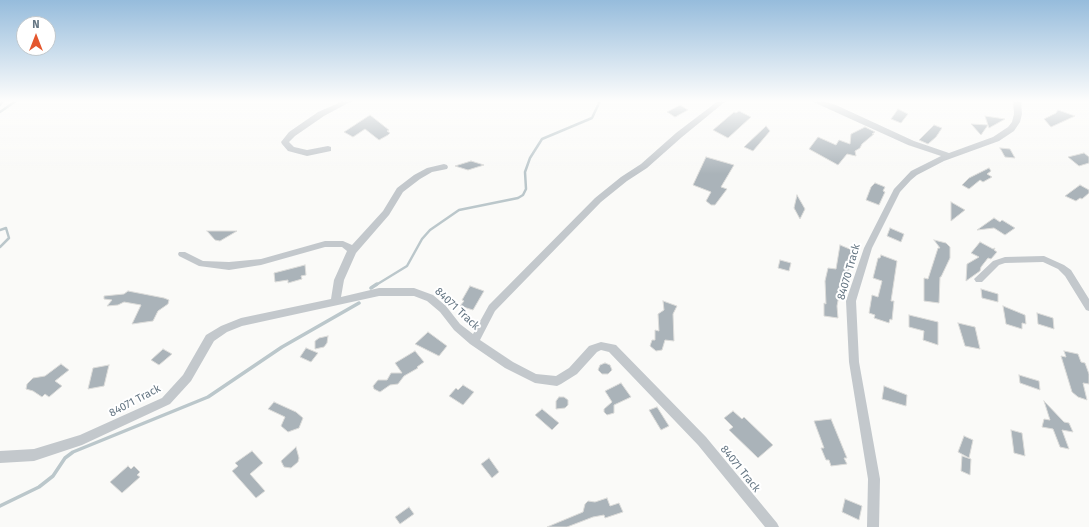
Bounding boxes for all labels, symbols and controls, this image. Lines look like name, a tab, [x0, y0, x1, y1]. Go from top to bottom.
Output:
north arrow	[16, 16, 56, 56]
text: N	[32, 18, 40, 31]
street label: 84070 Track	[835, 242, 863, 302]
street label: 84071 Track	[432, 285, 482, 333]
street label: 84071 Track	[107, 382, 163, 420]
street label: 84071 Track	[717, 443, 763, 495]

